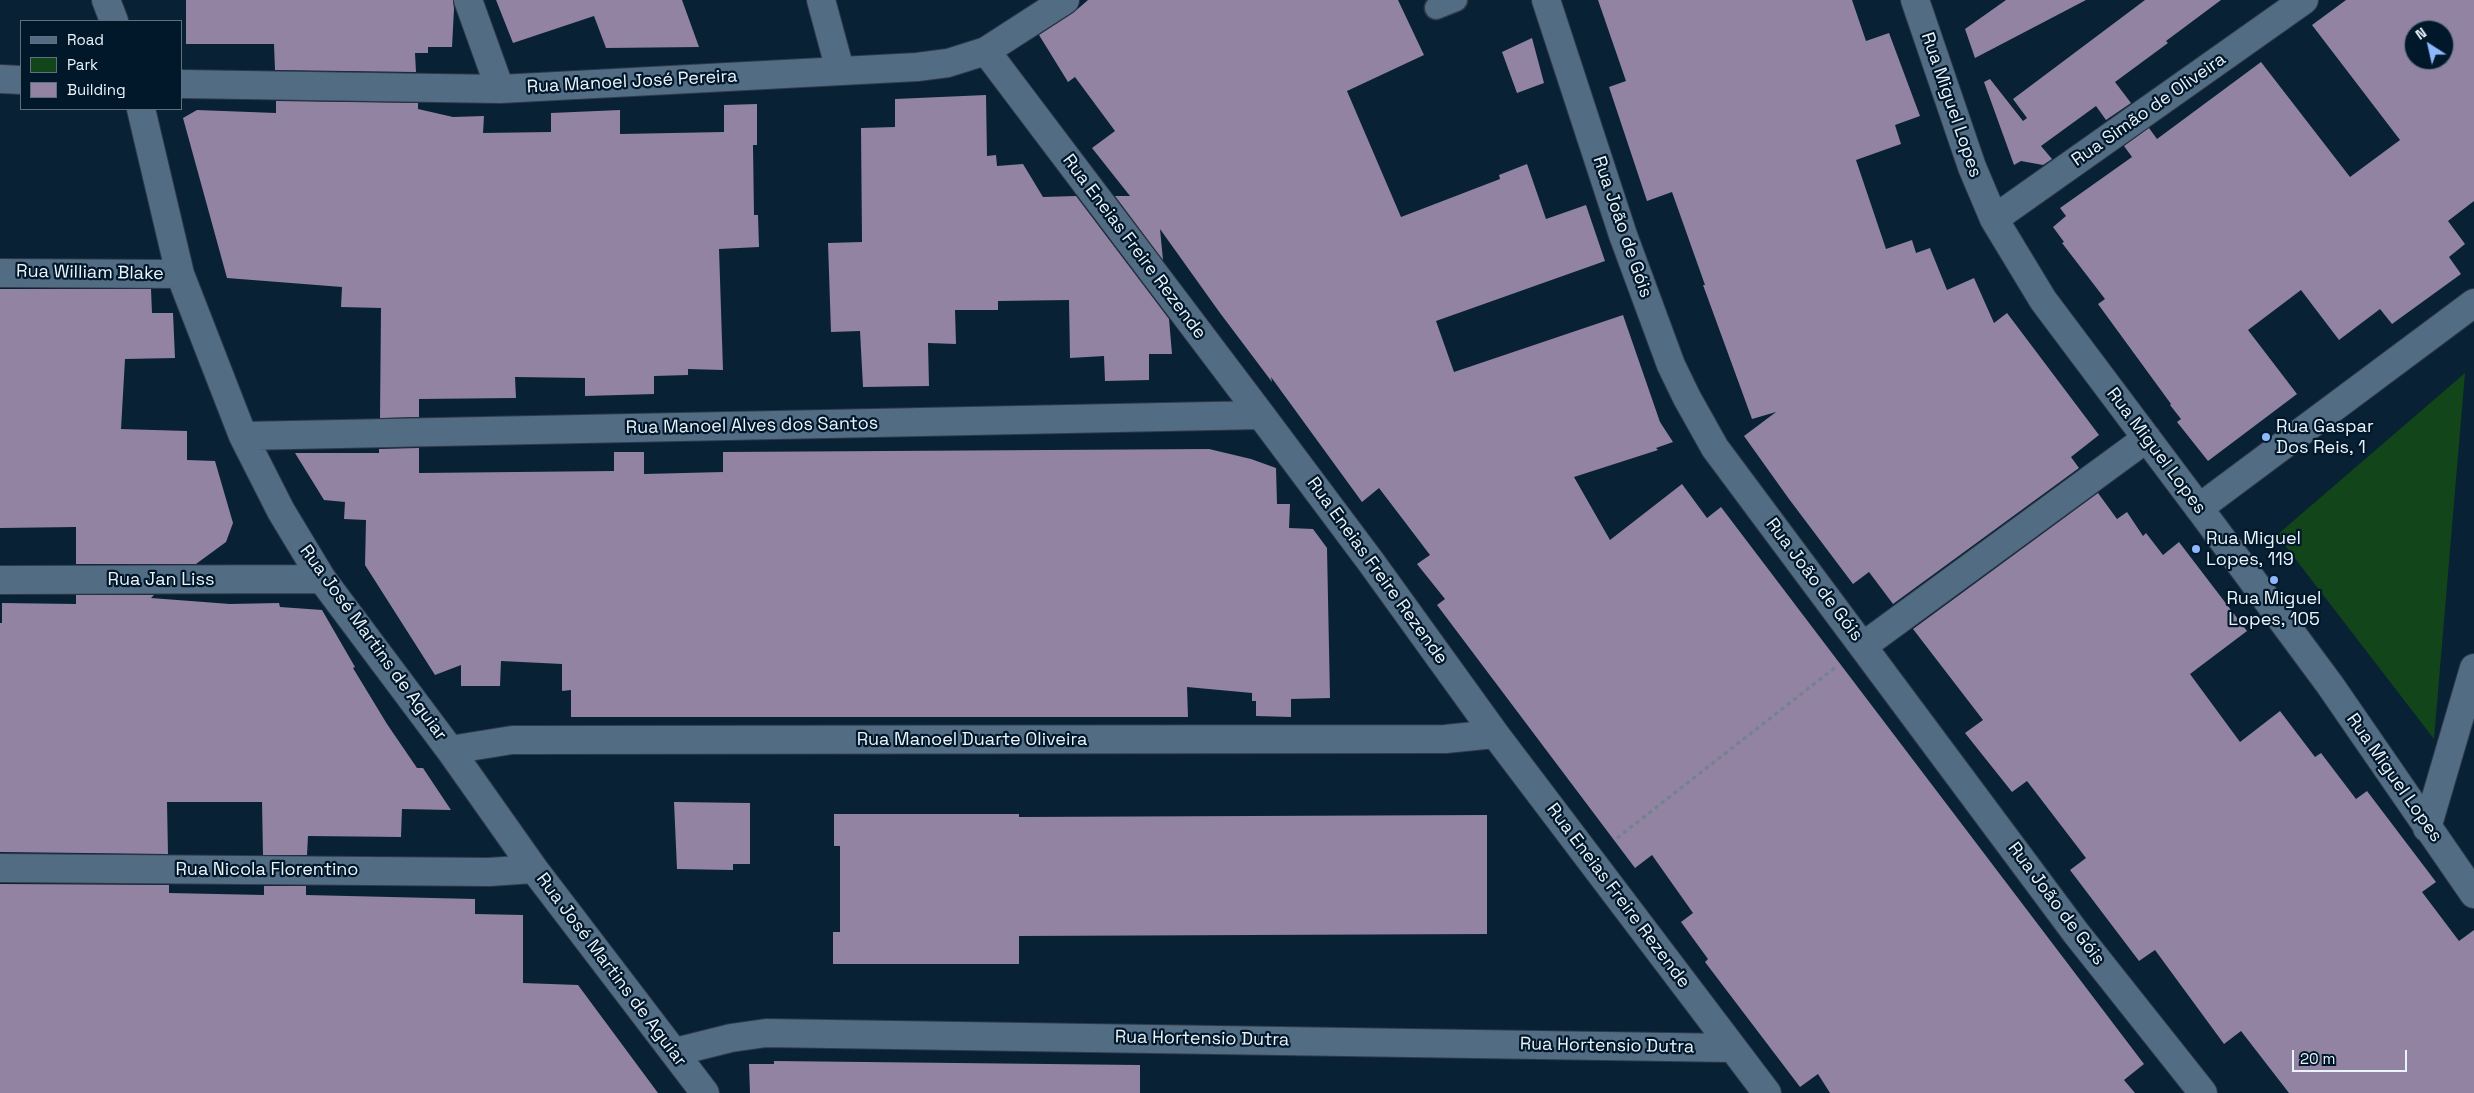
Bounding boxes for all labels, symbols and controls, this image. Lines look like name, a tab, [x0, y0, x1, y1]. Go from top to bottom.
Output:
legend	[20, 20, 182, 110]
north arrow	[2404, 20, 2454, 70]
text: N	[2412, 23, 2430, 44]
text: Road	[67, 30, 104, 49]
street label: Rua Miguel Lopes	[1916, 30, 1986, 180]
street label: Rua Simão de Oliveira	[2068, 49, 2230, 171]
text: Park	[67, 55, 98, 74]
street label: Rua Manoel José Pereira	[526, 66, 738, 98]
text: Building	[67, 80, 126, 99]
street label: Rua Eneias Freire Rezende	[1057, 150, 1211, 344]
street label: Rua João de Góis	[1588, 153, 1656, 301]
street label: Rua William Blake	[16, 261, 164, 285]
street label: Rua Miguel Lopes	[2102, 384, 2210, 518]
street label: Rua Manoel Alves dos Santos	[626, 413, 878, 439]
place label: Rua Gaspar Dos Reis, 1	[2276, 416, 2374, 458]
marker: Rua Gaspar Dos Reis, 1	[2260, 431, 2272, 443]
street label: Rua Eneias Freire Rezende	[1302, 473, 1452, 669]
street label: Rua João de Góis	[1761, 514, 1867, 646]
place label: Rua Miguel Lopes, 119	[2206, 528, 2301, 570]
street label: Rua José Martins de Aguiar	[295, 541, 451, 745]
marker: Rua Miguel Lopes, 119	[2190, 543, 2202, 555]
street label: Rua Jan Liss	[108, 569, 214, 591]
marker: Rua Miguel Lopes, 105	[2268, 574, 2280, 586]
place label: Rua Miguel Lopes, 105	[2227, 588, 2321, 630]
street label: Rua Miguel Lopes	[2341, 709, 2447, 847]
street label: Rua Manoel Duarte Oliveira	[857, 729, 1087, 751]
street label: Rua Eneias Freire Rezende	[1541, 799, 1695, 993]
street label: Rua João de Góis	[2003, 838, 2109, 970]
street label: Rua Nicola Florentino	[176, 859, 358, 881]
street label: Rua José Martins de Aguiar	[531, 869, 691, 1071]
street label: Rua Hortensio Dutra	[1115, 1027, 1289, 1051]
street label: Rua Hortensio Dutra	[1520, 1034, 1694, 1058]
scale bar	[2294, 1040, 2409, 1072]
text: 20 m	[2300, 1049, 2335, 1068]

